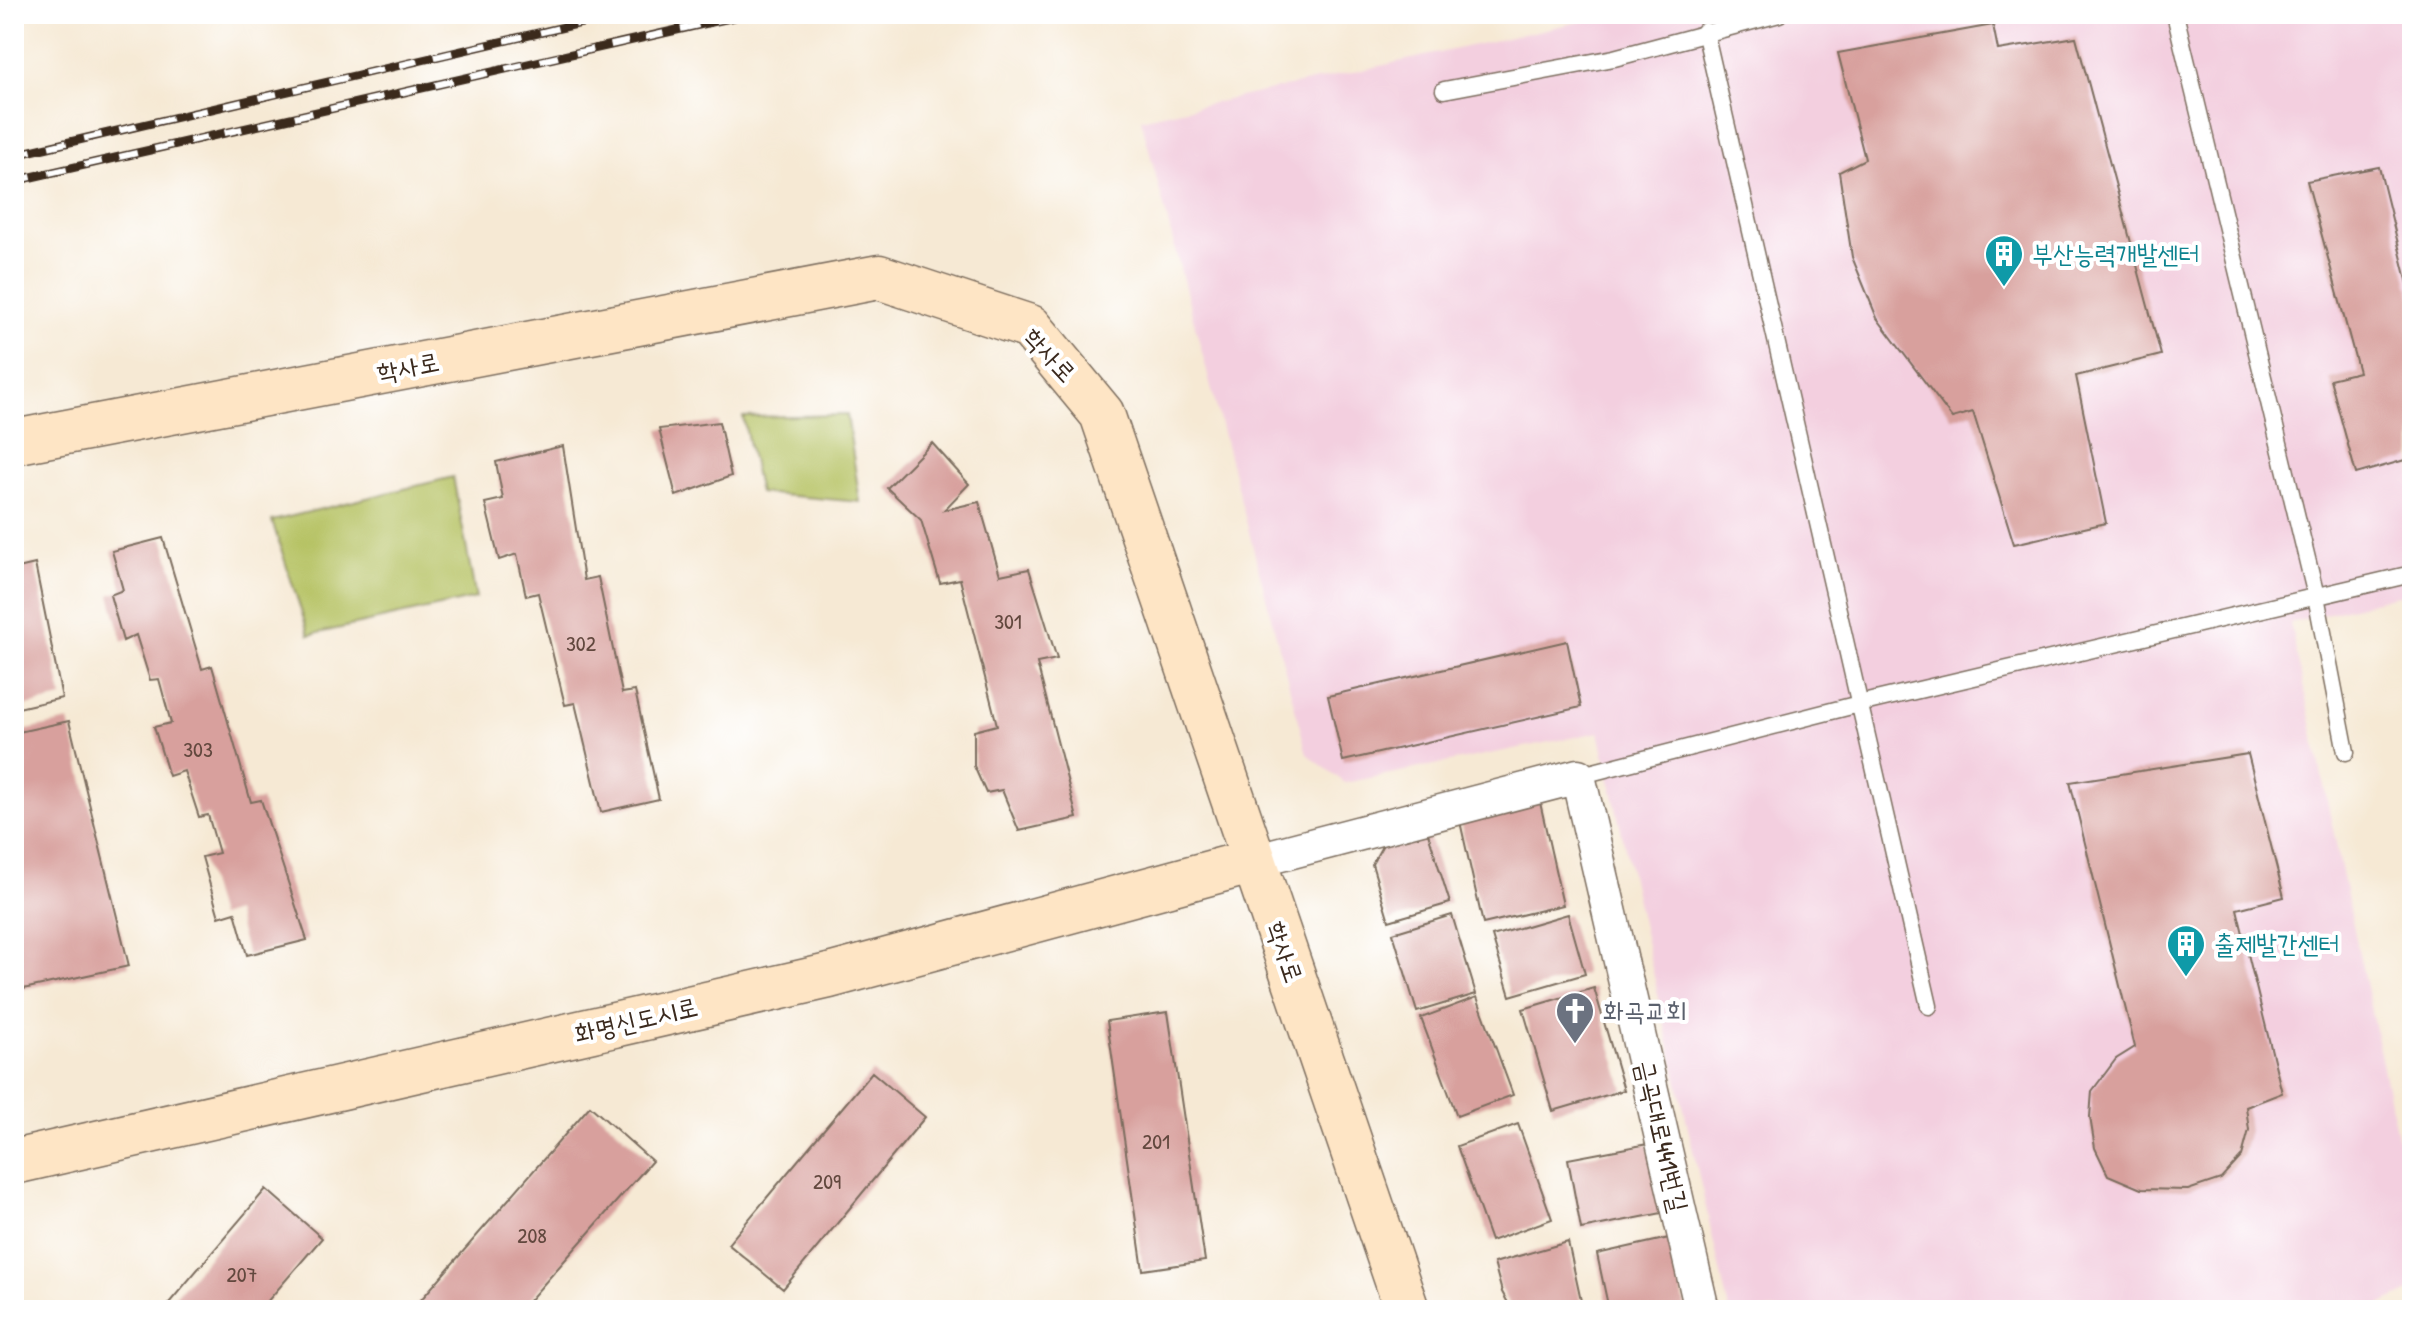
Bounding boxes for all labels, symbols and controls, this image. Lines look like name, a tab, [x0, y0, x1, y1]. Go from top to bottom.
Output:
building icon: 부산능력개발센터	[1983, 233, 2025, 288]
place label: 부산능력개발센터	[2032, 236, 2199, 271]
street label: 학사로	[1016, 320, 1085, 390]
street label: 학사로	[374, 343, 442, 390]
house number: 301	[994, 606, 1022, 636]
house number: 302	[566, 628, 597, 658]
house number: 303	[183, 734, 213, 764]
street label: 학사로	[1259, 916, 1312, 987]
building icon: 출제발간센터	[2165, 923, 2207, 978]
place label: 출제발간센터	[2214, 926, 2340, 961]
street label: 화명신도시로	[571, 988, 701, 1051]
church icon: 화곡교회	[1554, 990, 1596, 1045]
place label: 화곡교회	[1603, 993, 1687, 1028]
street label: 금곡대로441번길	[1628, 1057, 1697, 1215]
house number: 201	[1142, 1126, 1170, 1156]
house number: 209	[813, 1166, 841, 1196]
house number: 208	[517, 1220, 547, 1250]
house number: 207	[226, 1259, 258, 1289]

